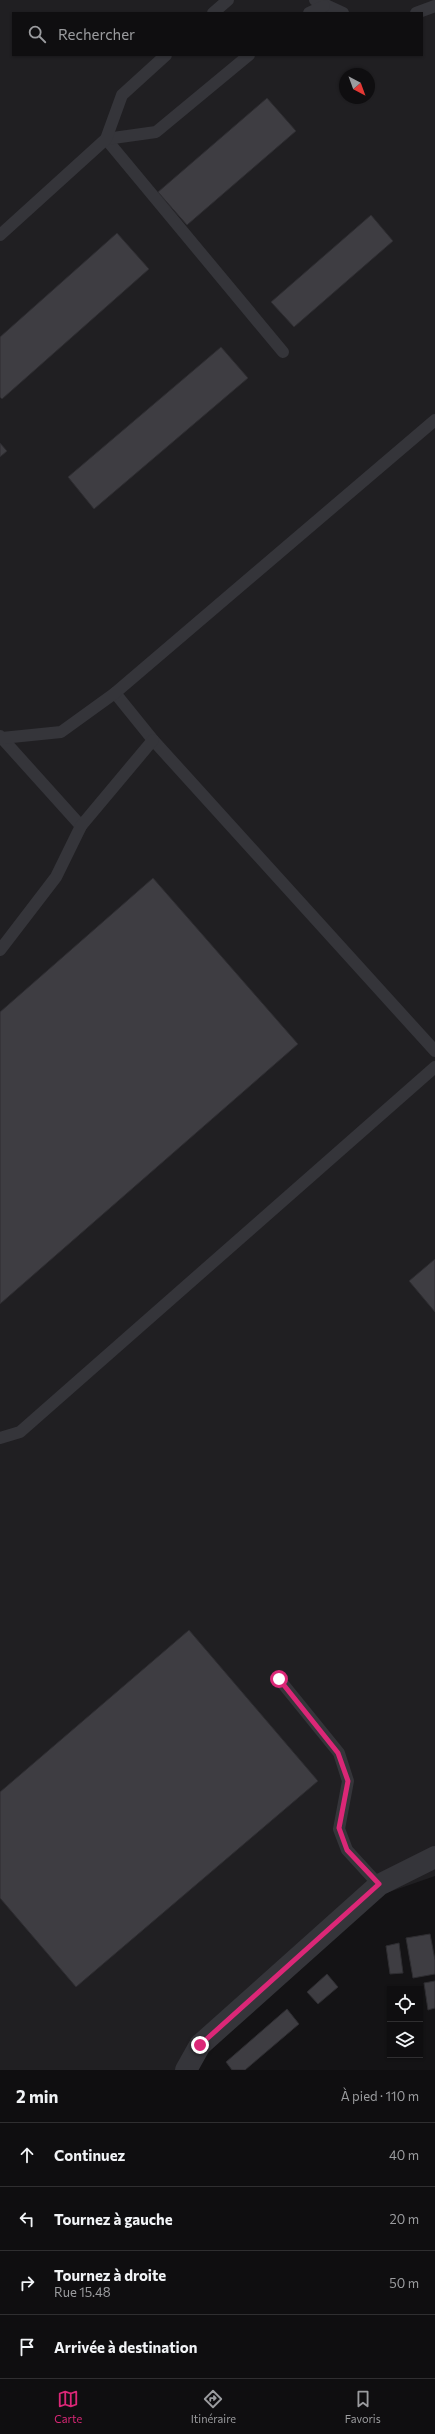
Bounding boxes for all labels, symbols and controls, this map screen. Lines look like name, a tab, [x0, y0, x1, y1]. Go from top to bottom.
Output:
search box	[12, 12, 423, 56]
icon: search	[26, 23, 48, 45]
text: Rechercher	[58, 25, 135, 43]
north arrow	[339, 68, 375, 104]
route start	[270, 1670, 288, 1688]
map controls	[387, 1986, 423, 2058]
button: locate	[387, 1986, 423, 2022]
button: layers	[387, 2022, 423, 2058]
route end	[191, 2036, 209, 2054]
text: 2 min	[16, 2086, 58, 2107]
text: À pied · 110 m	[341, 2088, 419, 2104]
icon: ahead	[16, 2144, 38, 2166]
text: Continuez	[54, 2146, 125, 2164]
text: 40 m	[389, 2147, 419, 2163]
icon: left	[16, 2208, 38, 2230]
text: Tournez à gauche	[54, 2210, 173, 2228]
text: 20 m	[390, 2211, 419, 2227]
text: Tournez à droite	[54, 2266, 166, 2284]
icon: right	[16, 2272, 38, 2294]
text: 50 m	[389, 2275, 419, 2291]
text: Rue 15.48	[54, 2284, 111, 2300]
icon: arrive	[16, 2336, 38, 2358]
text: Arrivée à destination	[54, 2338, 197, 2356]
tab: Carte	[54, 2388, 82, 2425]
tab: Itinéraire	[191, 2388, 236, 2425]
tab: Favoris	[345, 2388, 381, 2425]

